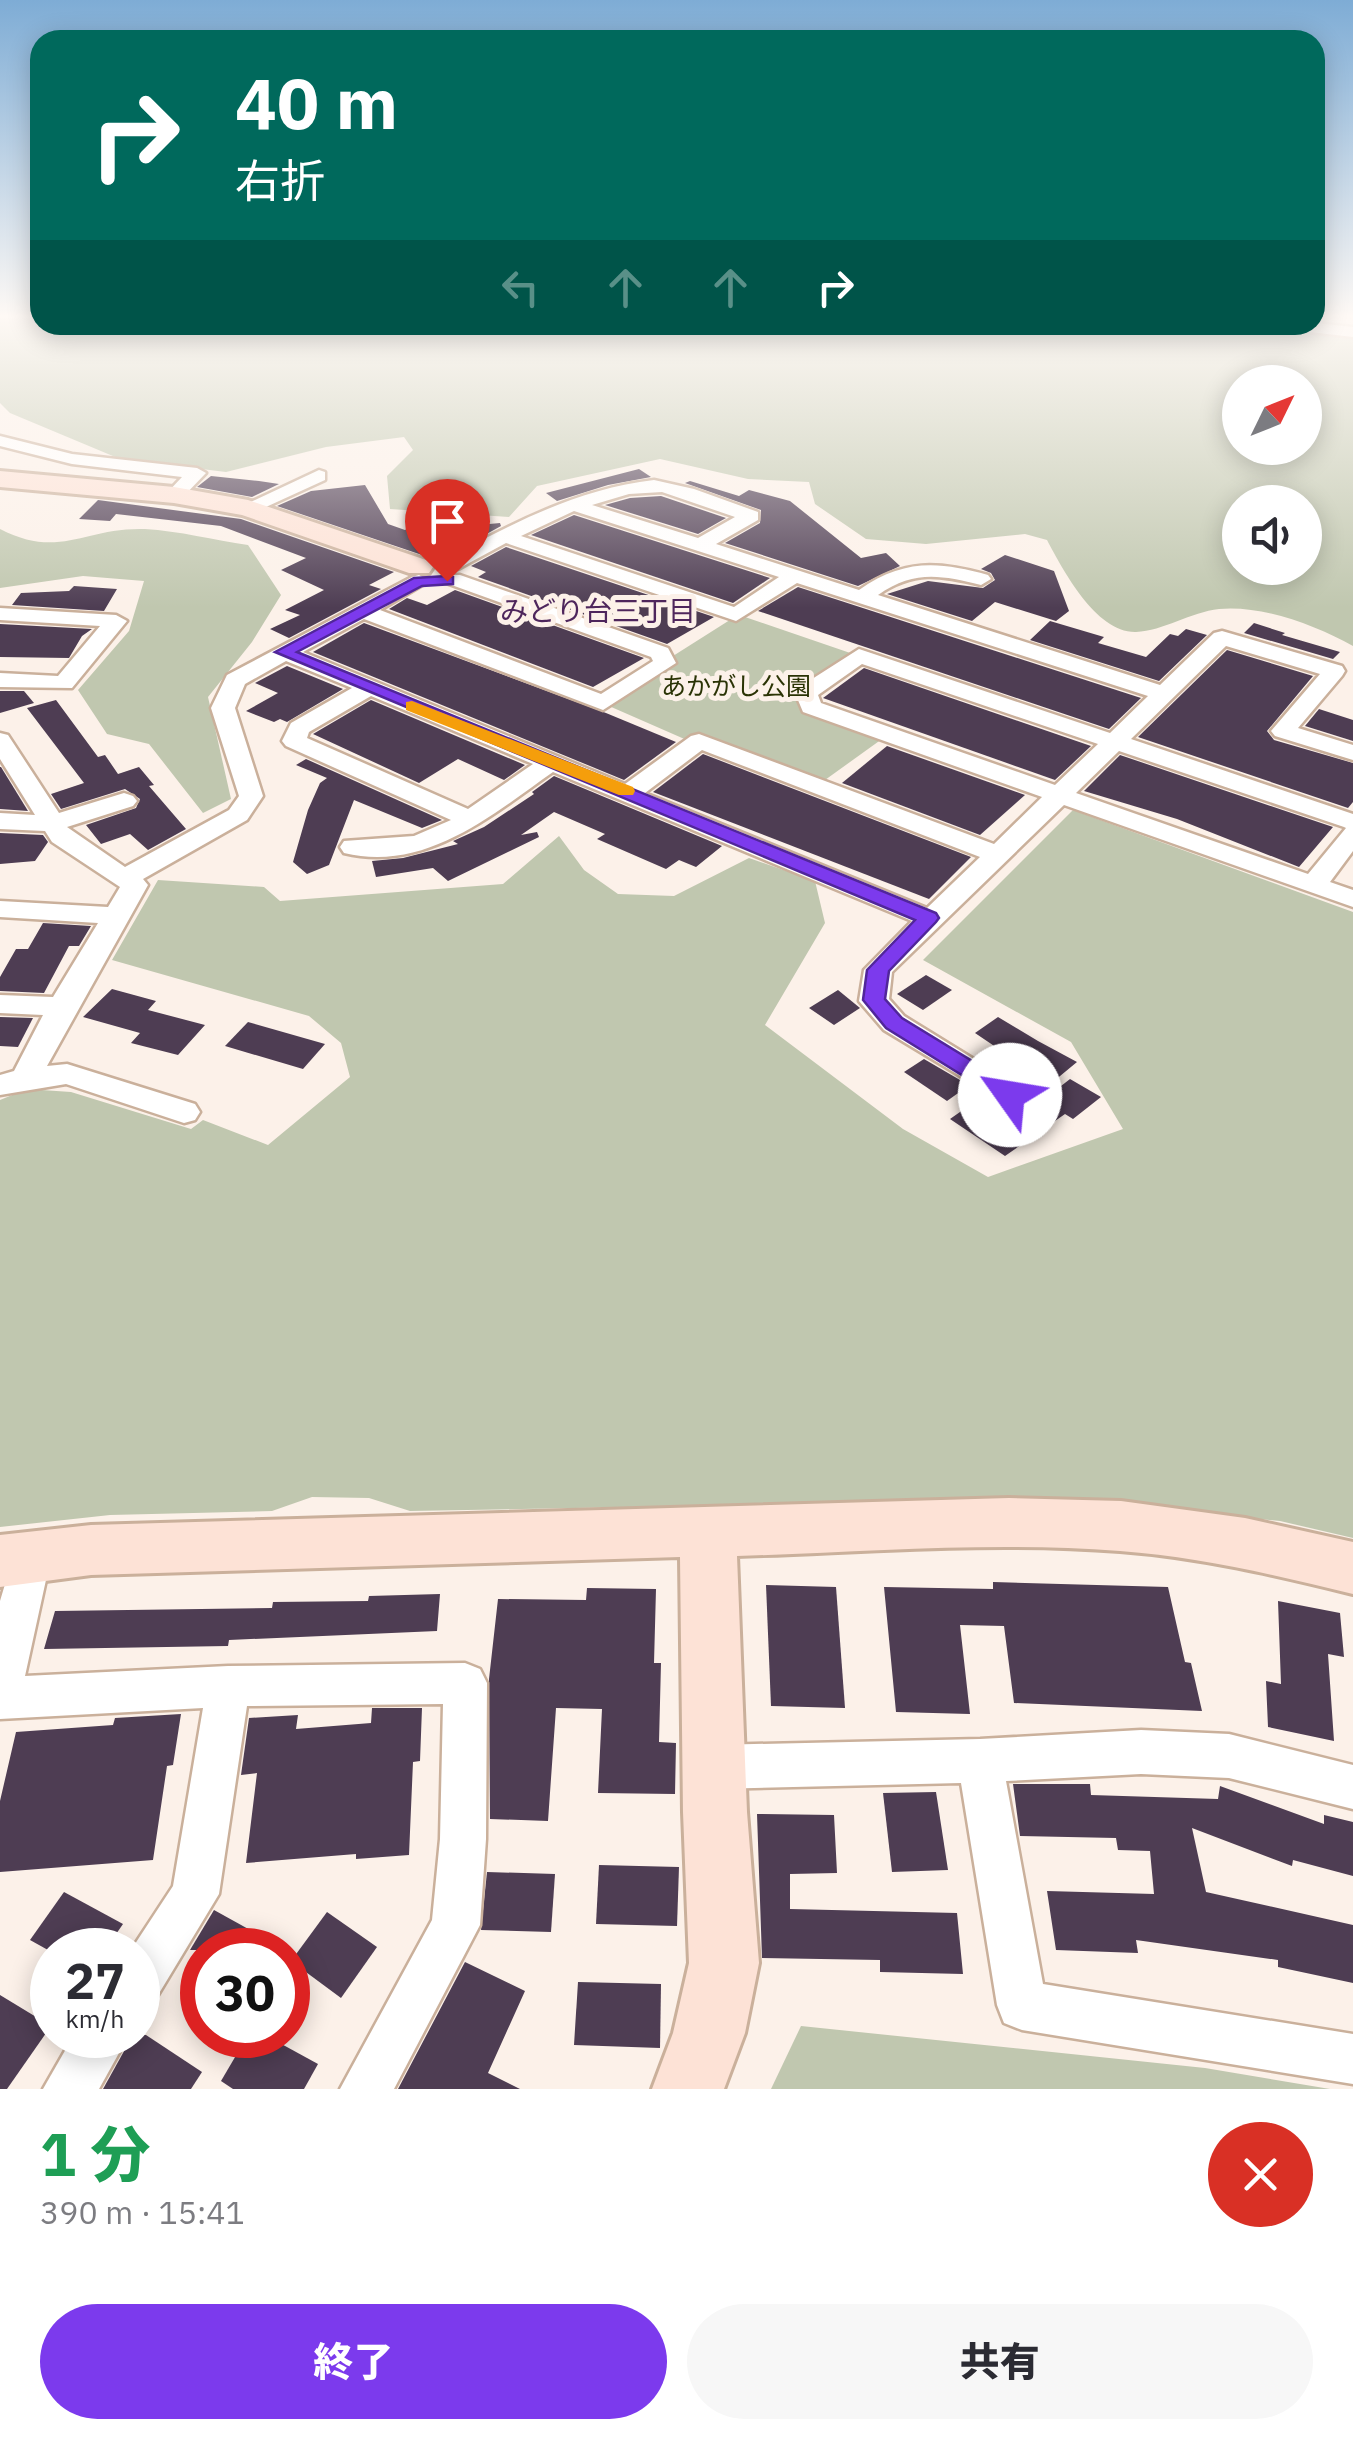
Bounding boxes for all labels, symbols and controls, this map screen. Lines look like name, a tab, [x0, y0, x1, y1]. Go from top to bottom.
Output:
text: 40 m	[235, 57, 398, 148]
icon: right	[70, 70, 200, 200]
text: 右折	[235, 151, 325, 209]
icon: left	[493, 260, 548, 315]
icon: ahead	[598, 260, 653, 315]
icon: ahead	[703, 260, 758, 315]
icon: right	[808, 260, 863, 315]
north arrow	[1222, 365, 1322, 465]
map controls	[1222, 365, 1322, 585]
pin	[405, 479, 490, 582]
button: sound	[1222, 485, 1322, 585]
icon: arrive	[420, 494, 475, 549]
district label: みどり台三丁目	[500, 592, 696, 629]
park label: あかがし公園	[661, 669, 811, 702]
position arrow	[958, 1043, 1062, 1147]
speed limit sign: 30	[180, 1928, 310, 2058]
text: 27	[65, 1948, 125, 2013]
text: km/h	[66, 2002, 124, 2035]
text: 1 分	[40, 2114, 150, 2193]
button: close	[1208, 2122, 1313, 2227]
text: 390 m · 15:41	[40, 2191, 245, 2233]
button: 終了	[40, 2304, 667, 2419]
button: 共有	[687, 2304, 1313, 2419]

